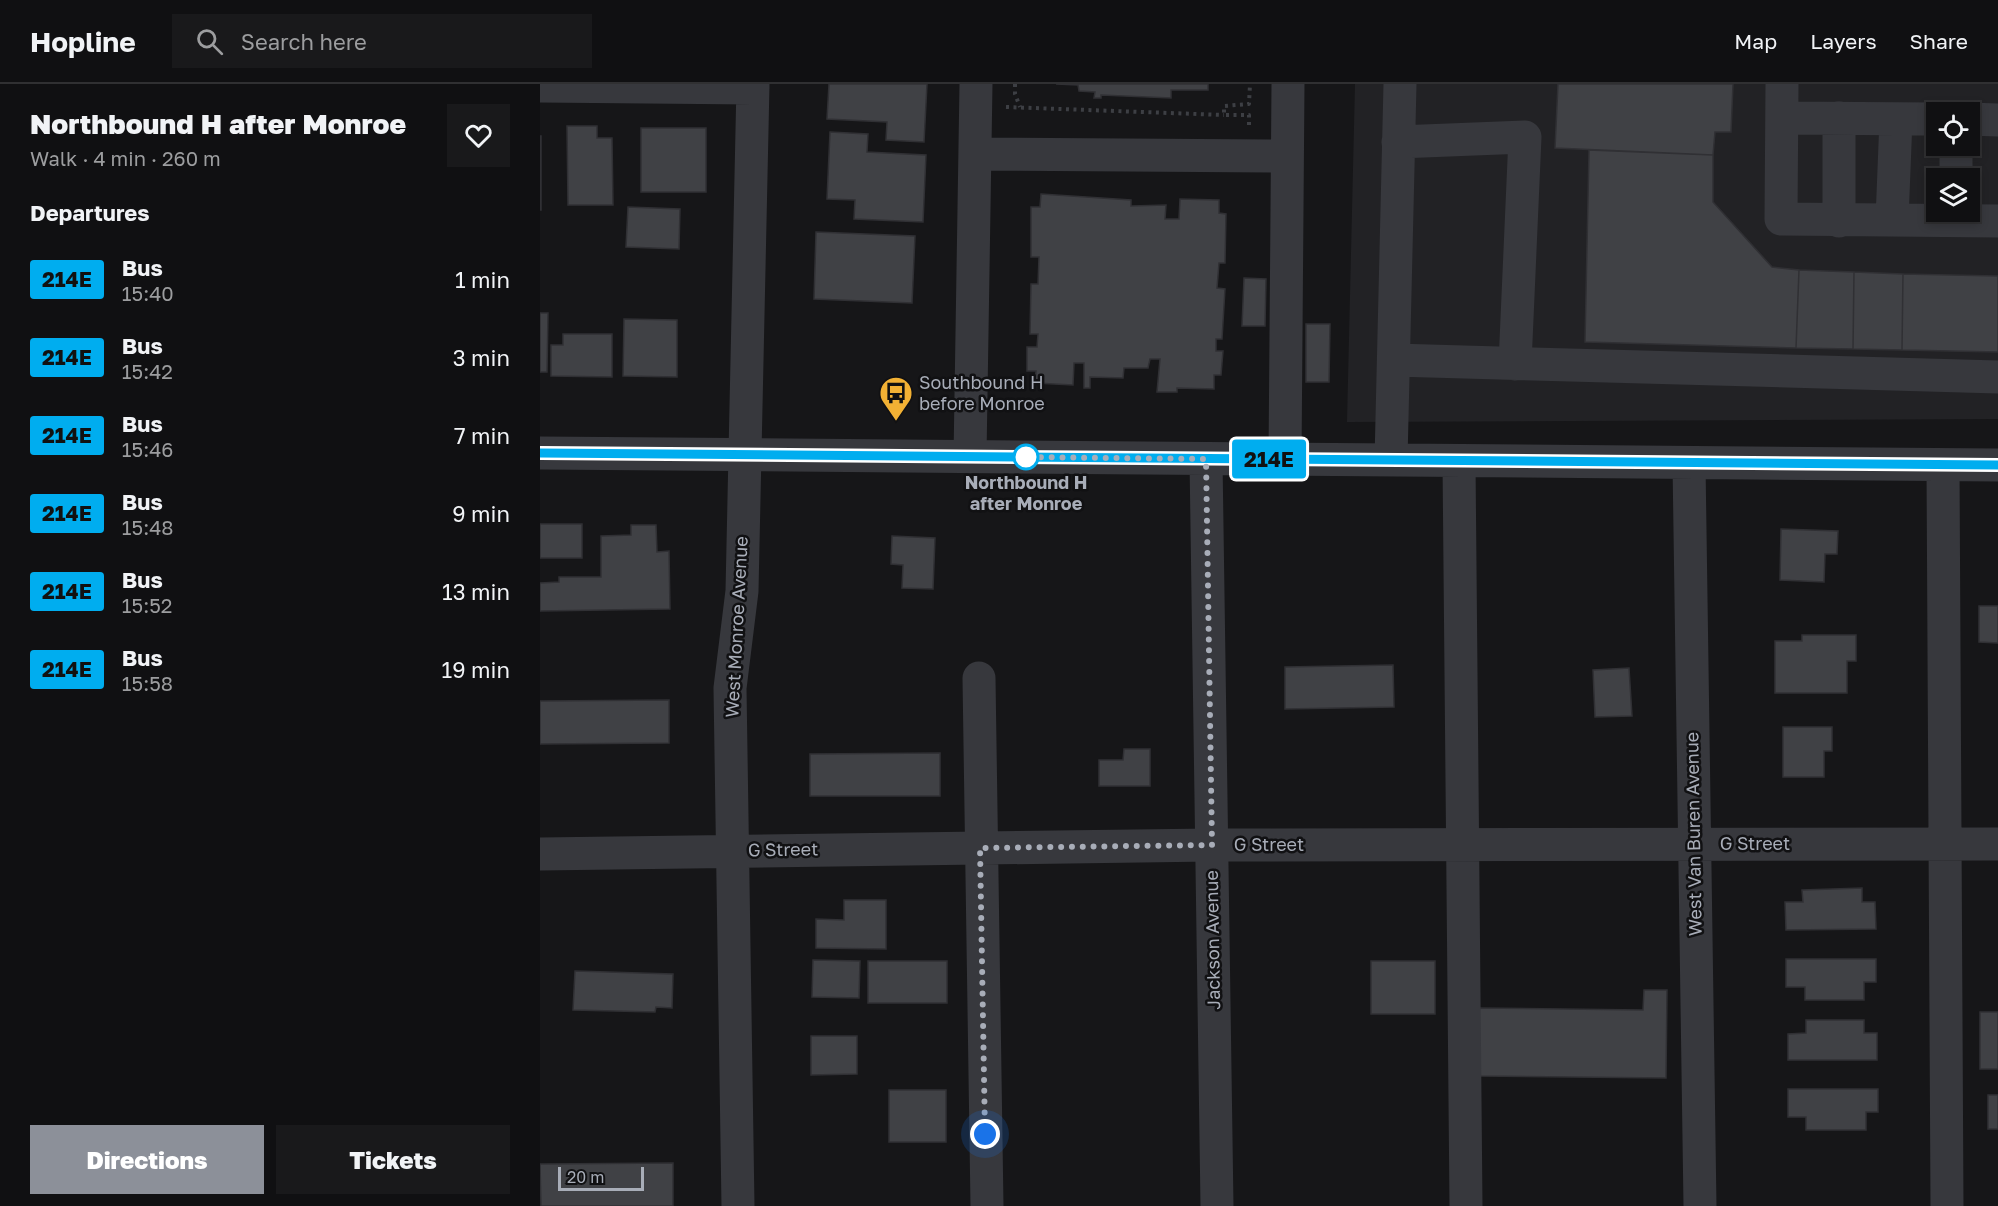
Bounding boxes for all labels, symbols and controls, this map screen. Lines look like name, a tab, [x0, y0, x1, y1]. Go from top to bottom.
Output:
search box	[172, 14, 592, 68]
text: Hopline	[30, 25, 136, 58]
icon: search	[193, 25, 226, 58]
text: Search here	[241, 28, 367, 55]
text: Map	[1734, 28, 1777, 54]
text: Layers	[1810, 28, 1877, 54]
text: Share	[1910, 28, 1968, 54]
map controls	[1926, 102, 1980, 222]
button: locate	[1926, 102, 1980, 156]
button: heart	[447, 104, 510, 167]
text: Northbound H after Monroe	[30, 107, 406, 140]
text: Walk · 4 min · 260 m	[30, 146, 221, 170]
button: layers	[1926, 168, 1980, 222]
text: Departures	[30, 199, 149, 226]
text: Bus	[122, 254, 163, 281]
text: 214E	[42, 266, 92, 292]
text: 1 min	[455, 266, 510, 293]
text: 15:40	[122, 281, 174, 305]
text: Bus	[122, 332, 163, 359]
text: 214E	[42, 344, 92, 370]
text: 3 min	[453, 344, 510, 371]
text: 15:42	[122, 359, 173, 383]
place label: Southbound H before Monroe	[919, 371, 1045, 414]
bus stop icon: Southbound H before Monroe	[878, 375, 914, 422]
text: Bus	[122, 410, 163, 437]
text: 214E	[42, 422, 92, 448]
text: 7 min	[454, 422, 510, 449]
text: 15:46	[122, 437, 173, 461]
line badge: 214E	[1227, 440, 1311, 478]
marker: Northbound H after Monroe	[1013, 444, 1039, 470]
text: 214E	[1244, 446, 1294, 472]
place label: Northbound H after Monroe	[965, 471, 1087, 514]
text: Bus	[122, 488, 163, 515]
text: 214E	[42, 500, 92, 526]
text: 9 min	[452, 500, 510, 527]
text: 15:48	[122, 515, 174, 539]
street label: West Monroe Avenue	[720, 536, 752, 718]
text: Bus	[122, 566, 163, 593]
text: 214E	[42, 578, 92, 604]
text: 13 min	[442, 578, 510, 605]
text: 15:52	[122, 593, 172, 617]
text: Bus	[122, 644, 163, 671]
text: 214E	[42, 656, 92, 682]
text: 19 min	[442, 656, 510, 683]
text: 15:58	[122, 671, 173, 695]
street label: West Van Buren Avenue	[1680, 732, 1706, 936]
street label: G Street	[1720, 832, 1790, 854]
street label: G Street	[1234, 833, 1304, 855]
street label: G Street	[748, 837, 818, 861]
street label: Jackson Avenue	[1200, 870, 1224, 1010]
your location	[970, 1119, 1000, 1149]
button: Directions	[30, 1125, 264, 1194]
button: Tickets	[276, 1125, 510, 1194]
scale bar	[558, 1164, 644, 1192]
text: 20 m	[567, 1167, 604, 1187]

